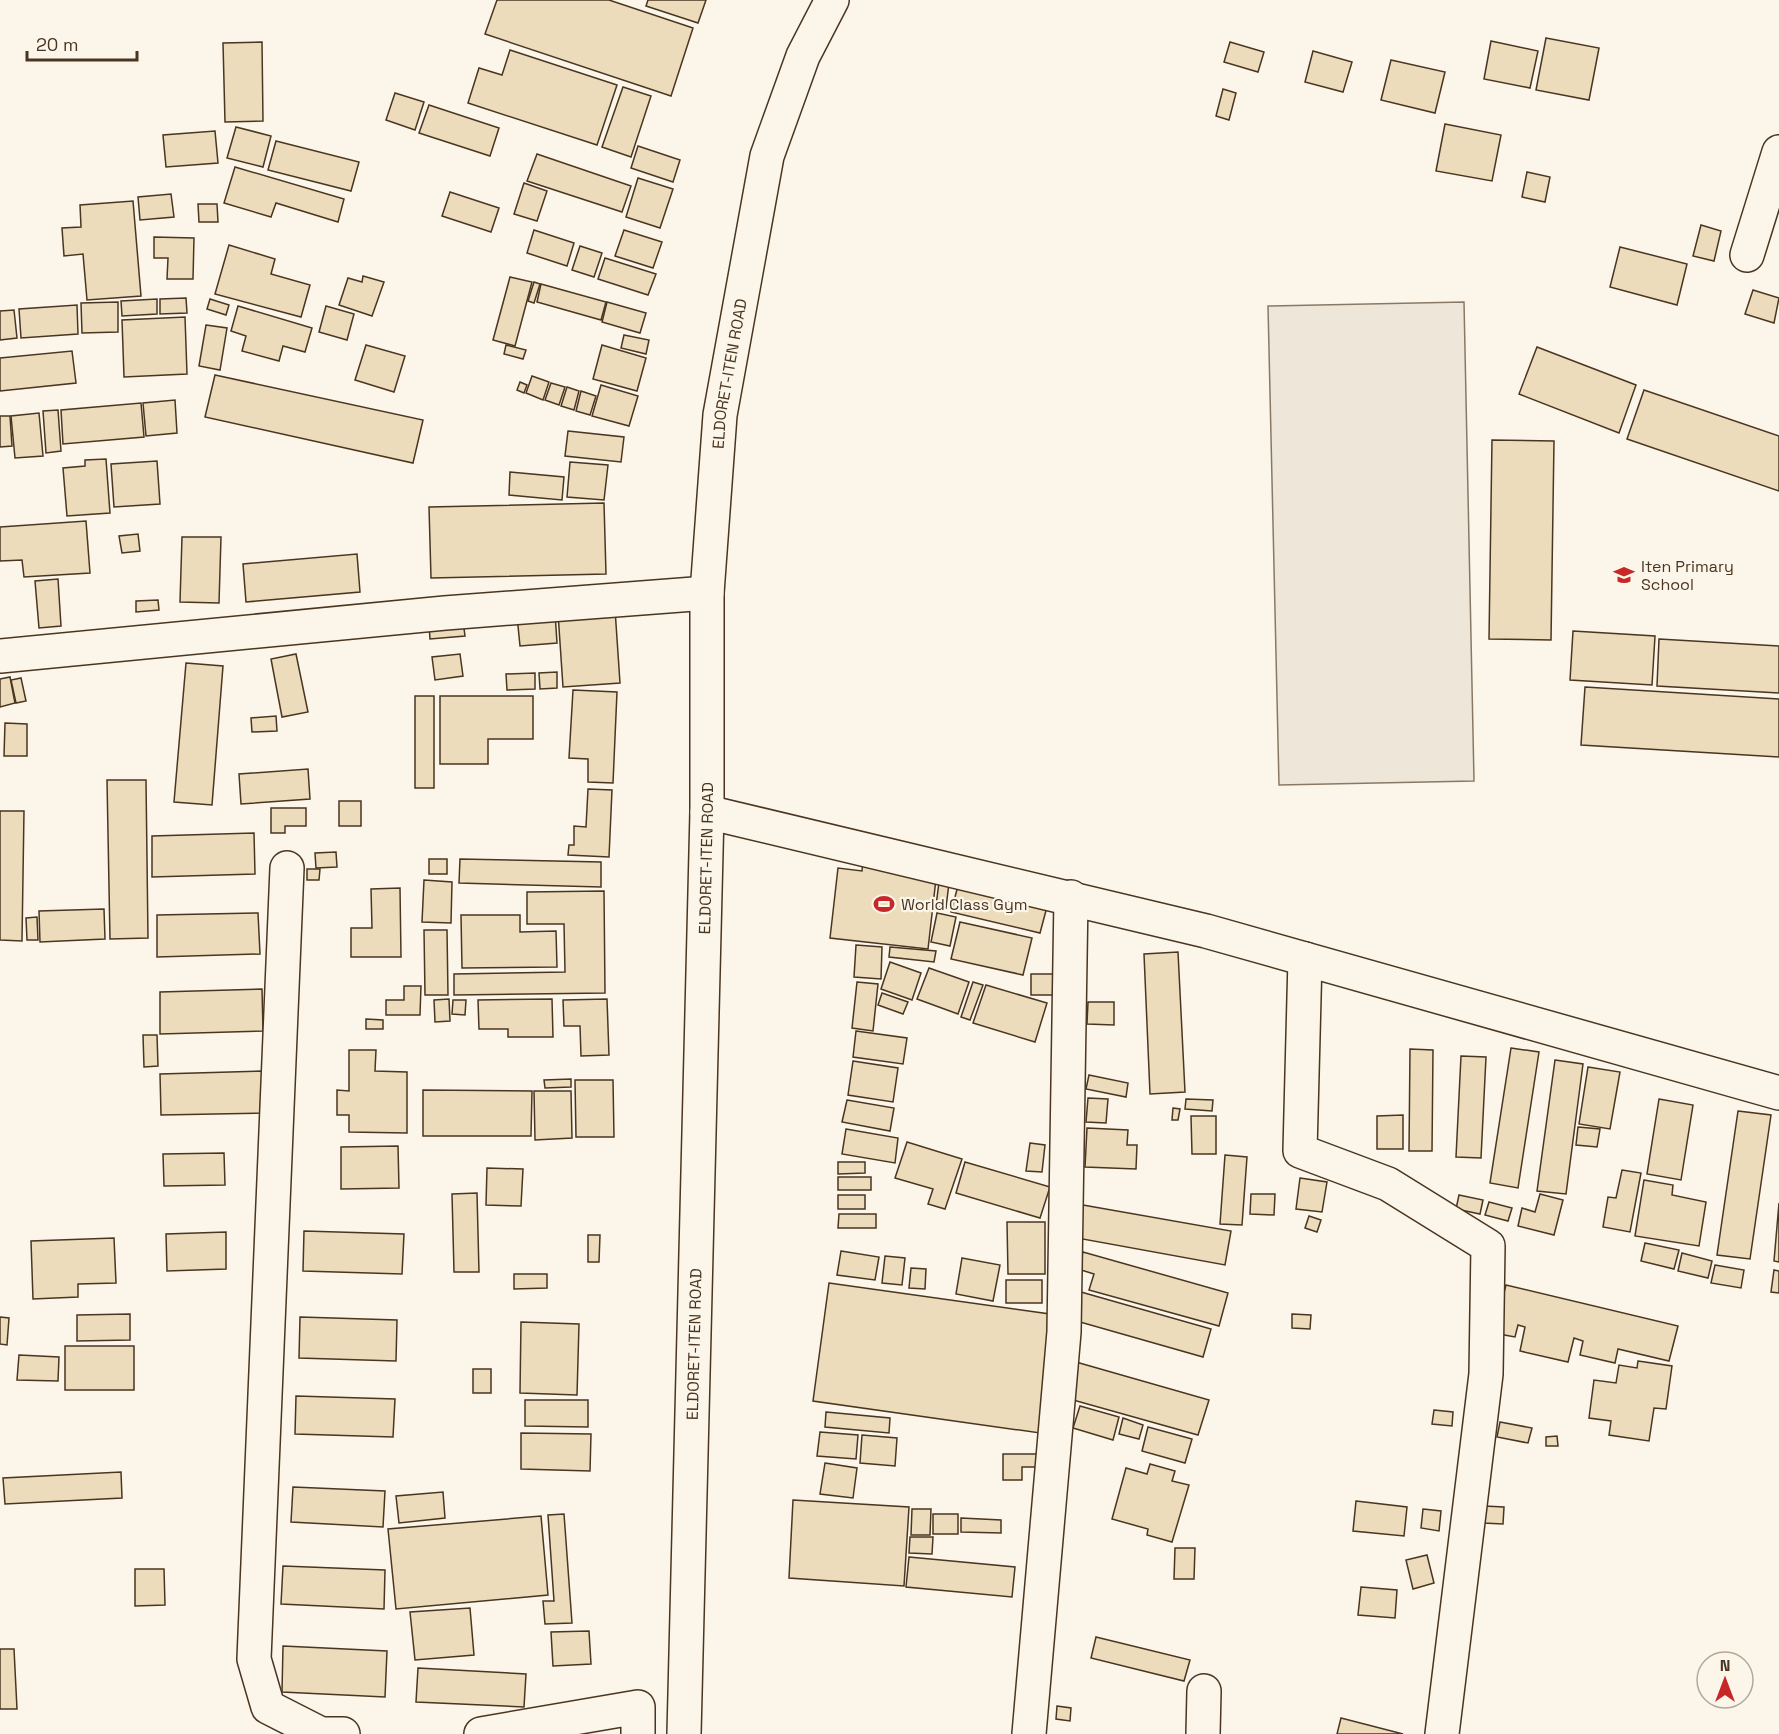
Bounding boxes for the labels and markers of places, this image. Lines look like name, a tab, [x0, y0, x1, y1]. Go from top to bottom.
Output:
place label: Iten Primary School	[1641, 556, 1734, 595]
school or university icon: Iten Primary School	[1612, 563, 1636, 587]
sports icon: World Class Gym	[872, 892, 896, 916]
place label: World Class Gym	[901, 894, 1027, 915]

